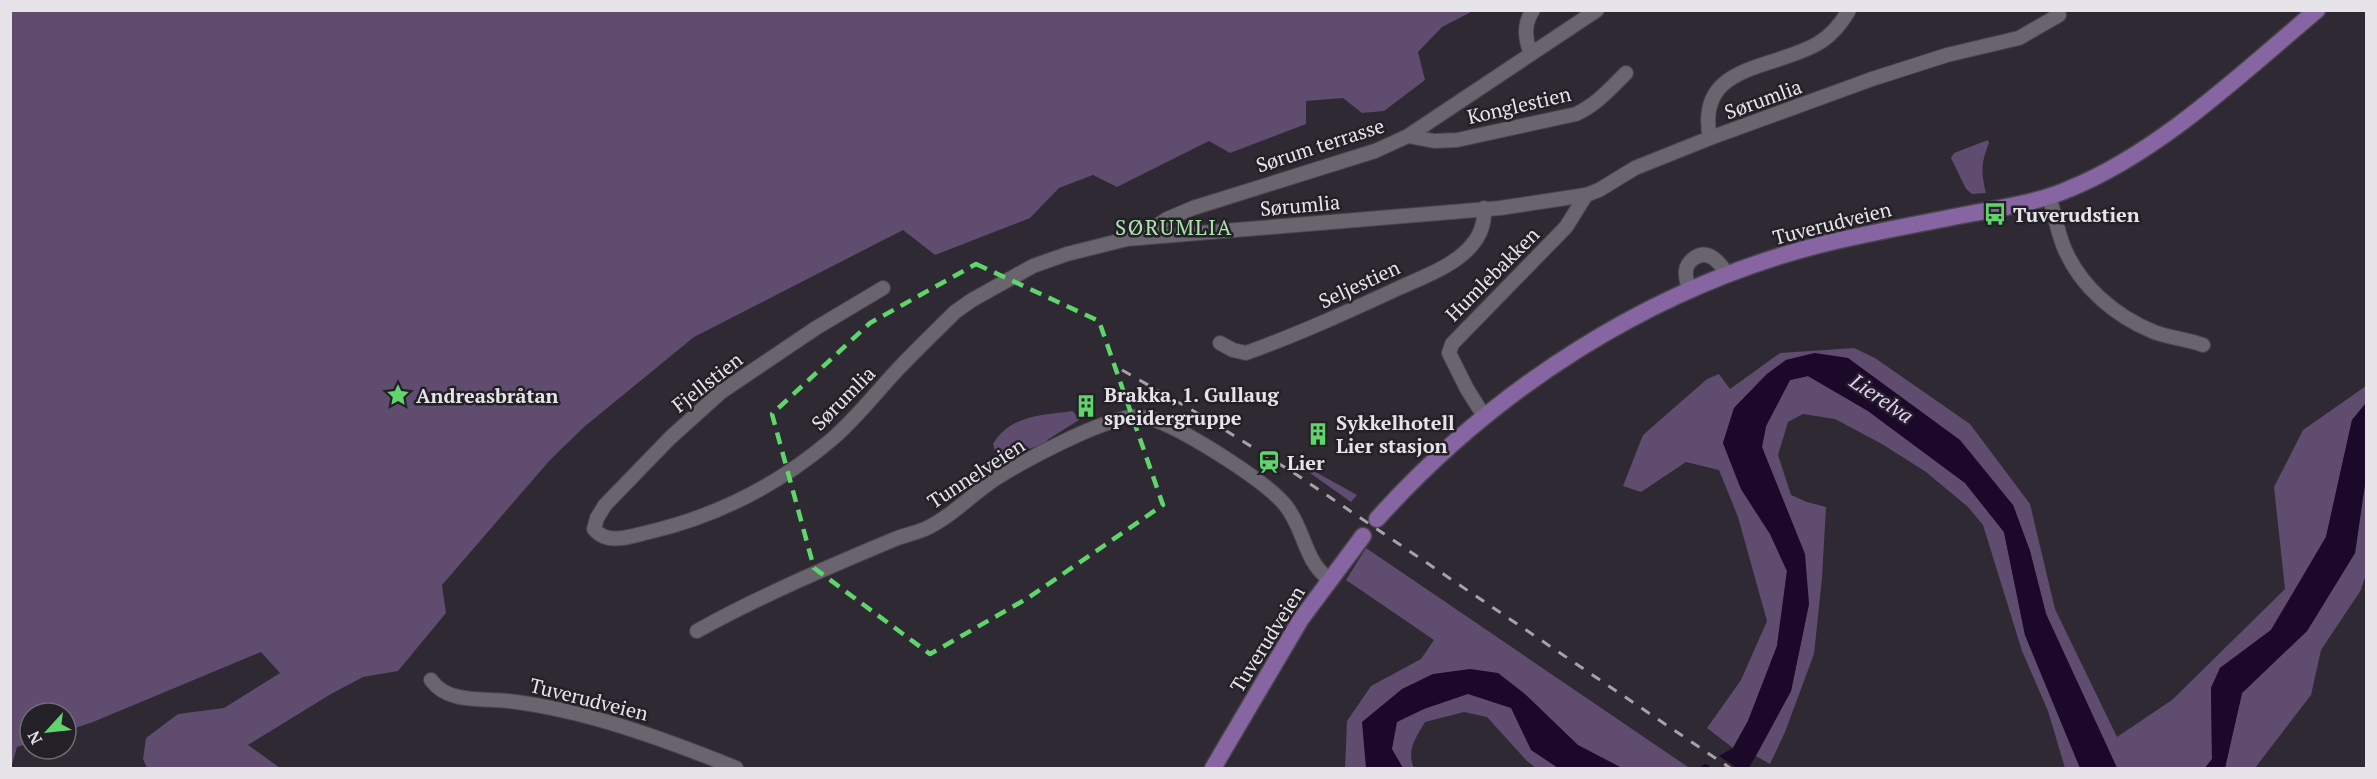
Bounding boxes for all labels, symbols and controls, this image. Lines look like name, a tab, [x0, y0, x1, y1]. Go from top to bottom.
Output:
street label: Sørumlia	[1721, 73, 1805, 125]
street label: Konglestien	[1465, 80, 1574, 130]
street label: Sørum terrasse	[1252, 112, 1388, 178]
street label: Sørumlia	[1259, 188, 1341, 222]
street label: Tuverudveien	[1770, 195, 1894, 251]
bus stop icon: Tuverudstien	[1982, 201, 2008, 227]
place label: Tuverudstien	[2013, 201, 2140, 228]
district label: SØRUMLIA	[1115, 213, 1233, 241]
street label: Humlebakken	[1439, 221, 1545, 327]
street label: Seljestien	[1314, 253, 1404, 315]
street label: Fjellstien	[666, 346, 748, 418]
street label: Sørumlia	[805, 360, 881, 436]
water label: Lierelva	[1844, 366, 1919, 429]
place label: Brakka, 1. Gullaug speidergruppe	[1104, 381, 1279, 431]
place icon: Andreasbråtan	[385, 382, 411, 408]
place label: Andreasbråtan	[416, 382, 559, 409]
building icon: Brakka, 1. Gullaug speidergruppe	[1073, 393, 1099, 419]
place label: Sykkelhotell Lier stasjon	[1336, 409, 1455, 459]
building icon: Sykkelhotell Lier stasjon	[1305, 421, 1331, 447]
street label: Tunnelveien	[922, 431, 1030, 515]
station icon: Lier	[1256, 449, 1282, 475]
place label: Lier	[1287, 449, 1325, 476]
street label: Tuverudveien	[1223, 580, 1311, 698]
street label: Tuverudveien	[527, 671, 651, 727]
north arrow	[18, 701, 78, 761]
text: N	[22, 727, 47, 748]

